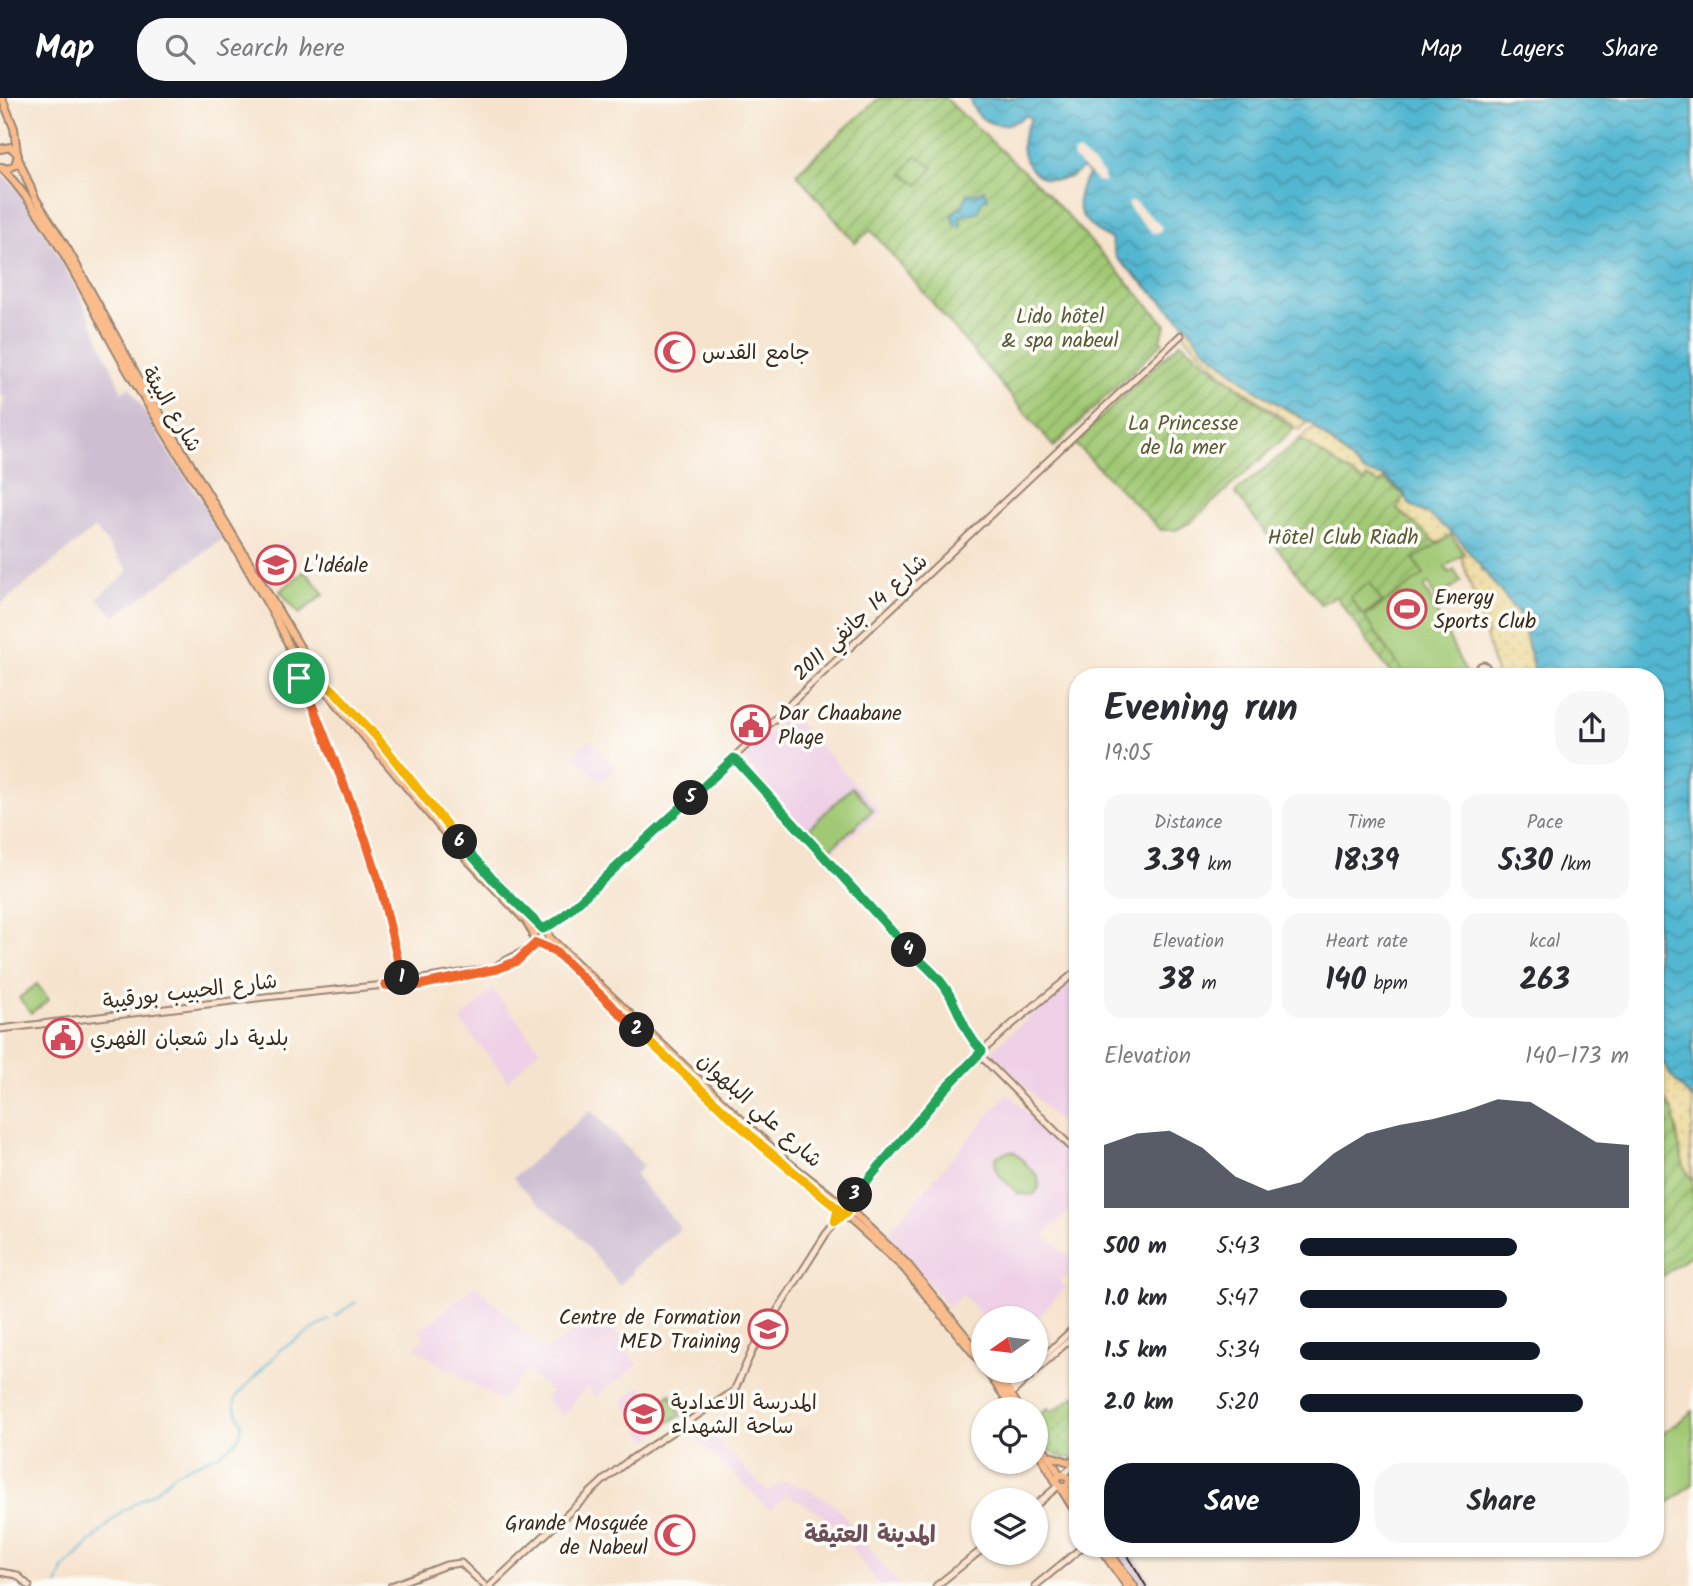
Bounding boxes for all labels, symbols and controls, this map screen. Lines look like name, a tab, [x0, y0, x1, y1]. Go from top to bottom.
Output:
search box	[137, 18, 627, 81]
text: Map	[35, 23, 95, 76]
text: Search here	[217, 28, 345, 70]
icon: search	[161, 30, 199, 68]
text: Map	[1420, 30, 1462, 69]
text: Layers	[1500, 30, 1564, 69]
text: Share	[1602, 30, 1658, 69]
park label: Lido hôtel & spa nabeul	[1001, 301, 1119, 358]
mosque icon: جامع القدس	[654, 331, 696, 373]
place label: جامع القدس	[702, 337, 810, 370]
street label: شارع البيئة	[132, 361, 209, 459]
park label: La Princesse de la mer	[1128, 408, 1239, 465]
park label: Hôtel Club Riadh	[1268, 522, 1418, 555]
school or university icon: L'Idéale	[255, 544, 297, 586]
street label: شارع 14 جانفي 2011	[786, 546, 937, 690]
place label: L'Idéale	[303, 550, 369, 583]
place label: Energy Sports Club	[1434, 582, 1536, 639]
sports icon: Energy Sports Club	[1386, 588, 1428, 630]
pin	[269, 648, 329, 708]
icon: arrive	[280, 659, 318, 697]
text: Evening run	[1104, 680, 1298, 740]
button: share	[1555, 691, 1629, 765]
place label: Dar Chaabane Plage	[778, 698, 902, 755]
public building icon: Dar Chaabane Plage	[730, 704, 772, 746]
text: 19:05	[1104, 736, 1152, 772]
pin: 5	[674, 780, 708, 816]
text: 5	[686, 782, 695, 812]
text: Distance	[1154, 808, 1222, 838]
text: Time	[1347, 808, 1386, 838]
text: Pace	[1527, 808, 1563, 838]
pin: 6	[442, 824, 477, 860]
text: 6	[454, 826, 465, 856]
text: 3.39	[1145, 838, 1200, 886]
text: 18:39	[1334, 838, 1399, 886]
text: 5:30	[1498, 838, 1553, 886]
text: km	[1200, 850, 1232, 880]
text: /km	[1553, 850, 1591, 880]
text: Elevation	[1152, 927, 1224, 957]
text: Heart rate	[1325, 927, 1408, 957]
text: kcal	[1529, 927, 1560, 957]
pin: 4	[892, 932, 926, 968]
text: 4	[903, 934, 914, 964]
text: 38	[1160, 957, 1194, 1005]
text: 140	[1325, 957, 1366, 1005]
text: 263	[1520, 957, 1570, 1005]
pin: 1	[384, 960, 420, 996]
text: 1	[399, 962, 404, 992]
street label: شارع الحبيب بورقيبة	[101, 965, 279, 1020]
text: m	[1194, 969, 1217, 999]
text: bpm	[1366, 969, 1408, 999]
pin: 2	[620, 1012, 654, 1048]
text: 2	[631, 1014, 642, 1044]
public building icon: بلدية دار شعبان الفهري	[42, 1017, 84, 1059]
place label: بلدية دار شعبان الفهري	[90, 1023, 289, 1056]
text: Elevation	[1104, 1039, 1191, 1075]
text: 140–173 m	[1525, 1039, 1629, 1075]
street label: شارع علي البلهوان	[688, 1046, 829, 1177]
pin: 3	[838, 1178, 872, 1212]
text: 3	[849, 1179, 860, 1209]
text: 500 m	[1104, 1229, 1167, 1265]
text: 5:43	[1216, 1229, 1260, 1265]
text: 1.0 km	[1104, 1281, 1167, 1317]
text: 5:47	[1216, 1281, 1257, 1317]
place label: Centre de Formation MED Training	[559, 1302, 741, 1359]
north arrow	[971, 1306, 1048, 1382]
map controls	[971, 1306, 1048, 1565]
school or university icon: Centre de Formation MED Training	[747, 1308, 789, 1350]
text: 1.5 km	[1104, 1333, 1167, 1369]
text: 5:34	[1216, 1333, 1260, 1369]
text: 2.0 km	[1104, 1385, 1174, 1421]
text: 5:20	[1216, 1385, 1259, 1421]
place label: المدرسة الاعدادية ساحة الشهداء	[671, 1387, 817, 1444]
school or university icon: المدرسة الاعدادية ساحة الشهداء	[623, 1393, 665, 1435]
button: locate	[971, 1397, 1048, 1474]
button: Save	[1104, 1463, 1360, 1543]
button: Share	[1374, 1463, 1629, 1543]
button: layers	[971, 1488, 1048, 1565]
place label: Grande Mosquée de Nabeul	[505, 1508, 649, 1565]
mosque icon: Grande Mosquée de Nabeul	[654, 1514, 696, 1556]
district label: المدينة العتيقة	[804, 1518, 936, 1554]

